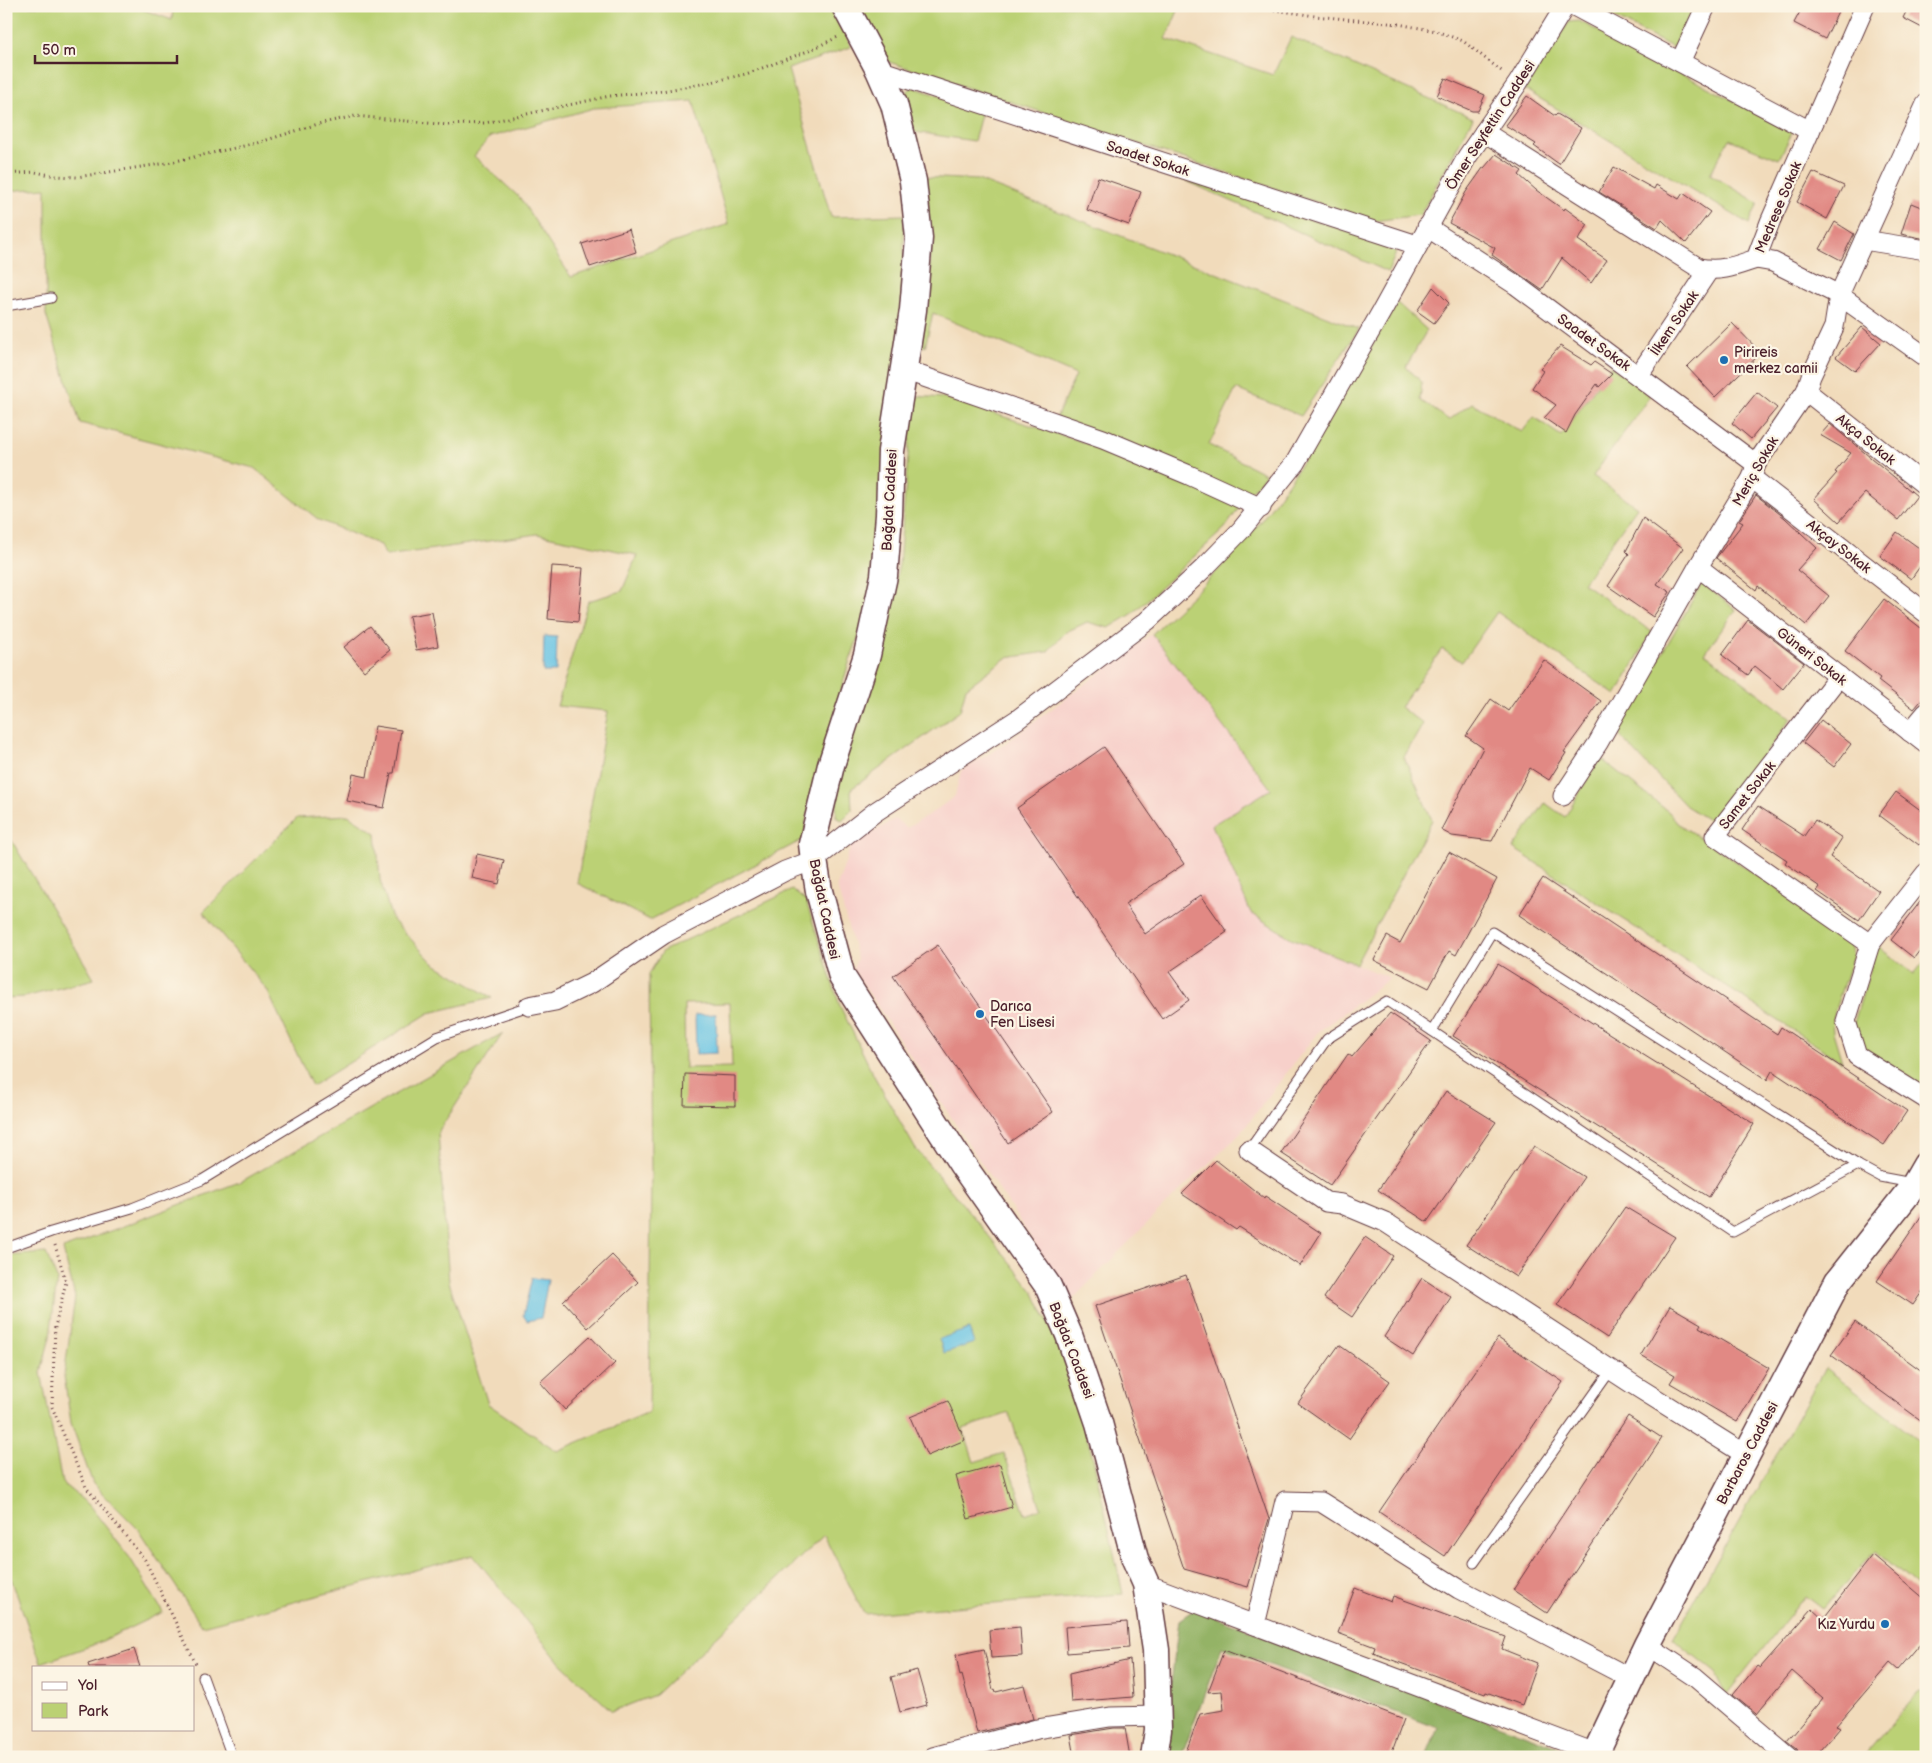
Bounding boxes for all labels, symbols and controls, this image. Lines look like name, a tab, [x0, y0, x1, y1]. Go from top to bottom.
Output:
scale bar	[35, 32, 178, 64]
text: 50 m	[42, 41, 76, 60]
street label: Ömer Seyfettin Caddesi	[1441, 57, 1539, 193]
street label: Saadet Sokak	[1104, 137, 1192, 180]
street label: Medrese Sokak	[1751, 159, 1805, 256]
street label: İlkem Sokak	[1646, 287, 1703, 359]
street label: Saadet Sokak	[1554, 310, 1634, 375]
place label: Pirireis merkez camii	[1734, 344, 1818, 377]
marker: Pirireis merkez camii	[1718, 354, 1730, 366]
street label: Akça Sokak	[1832, 410, 1899, 469]
street label: Meriç Sokak	[1729, 433, 1782, 509]
street label: Bağdat Caddesi	[878, 449, 901, 551]
street label: Akçay Sokak	[1803, 516, 1874, 577]
street label: Güneri Sokak	[1773, 624, 1850, 689]
street label: Samet Sokak	[1715, 758, 1779, 833]
street label: Bağdat Caddesi	[806, 857, 843, 961]
place label: Darıca Fen Lisesi	[990, 998, 1055, 1031]
marker: Darıca Fen Lisesi	[974, 1008, 986, 1020]
street label: Bağdat Caddesi	[1045, 1299, 1098, 1401]
street label: Barbaros Caddesi	[1713, 1399, 1782, 1508]
place label: Kız Yurdu	[1817, 1616, 1875, 1633]
marker: Kız Yurdu	[1879, 1618, 1891, 1630]
legend	[32, 1666, 195, 1730]
text: Yol	[77, 1676, 97, 1695]
text: Park	[78, 1702, 109, 1721]

